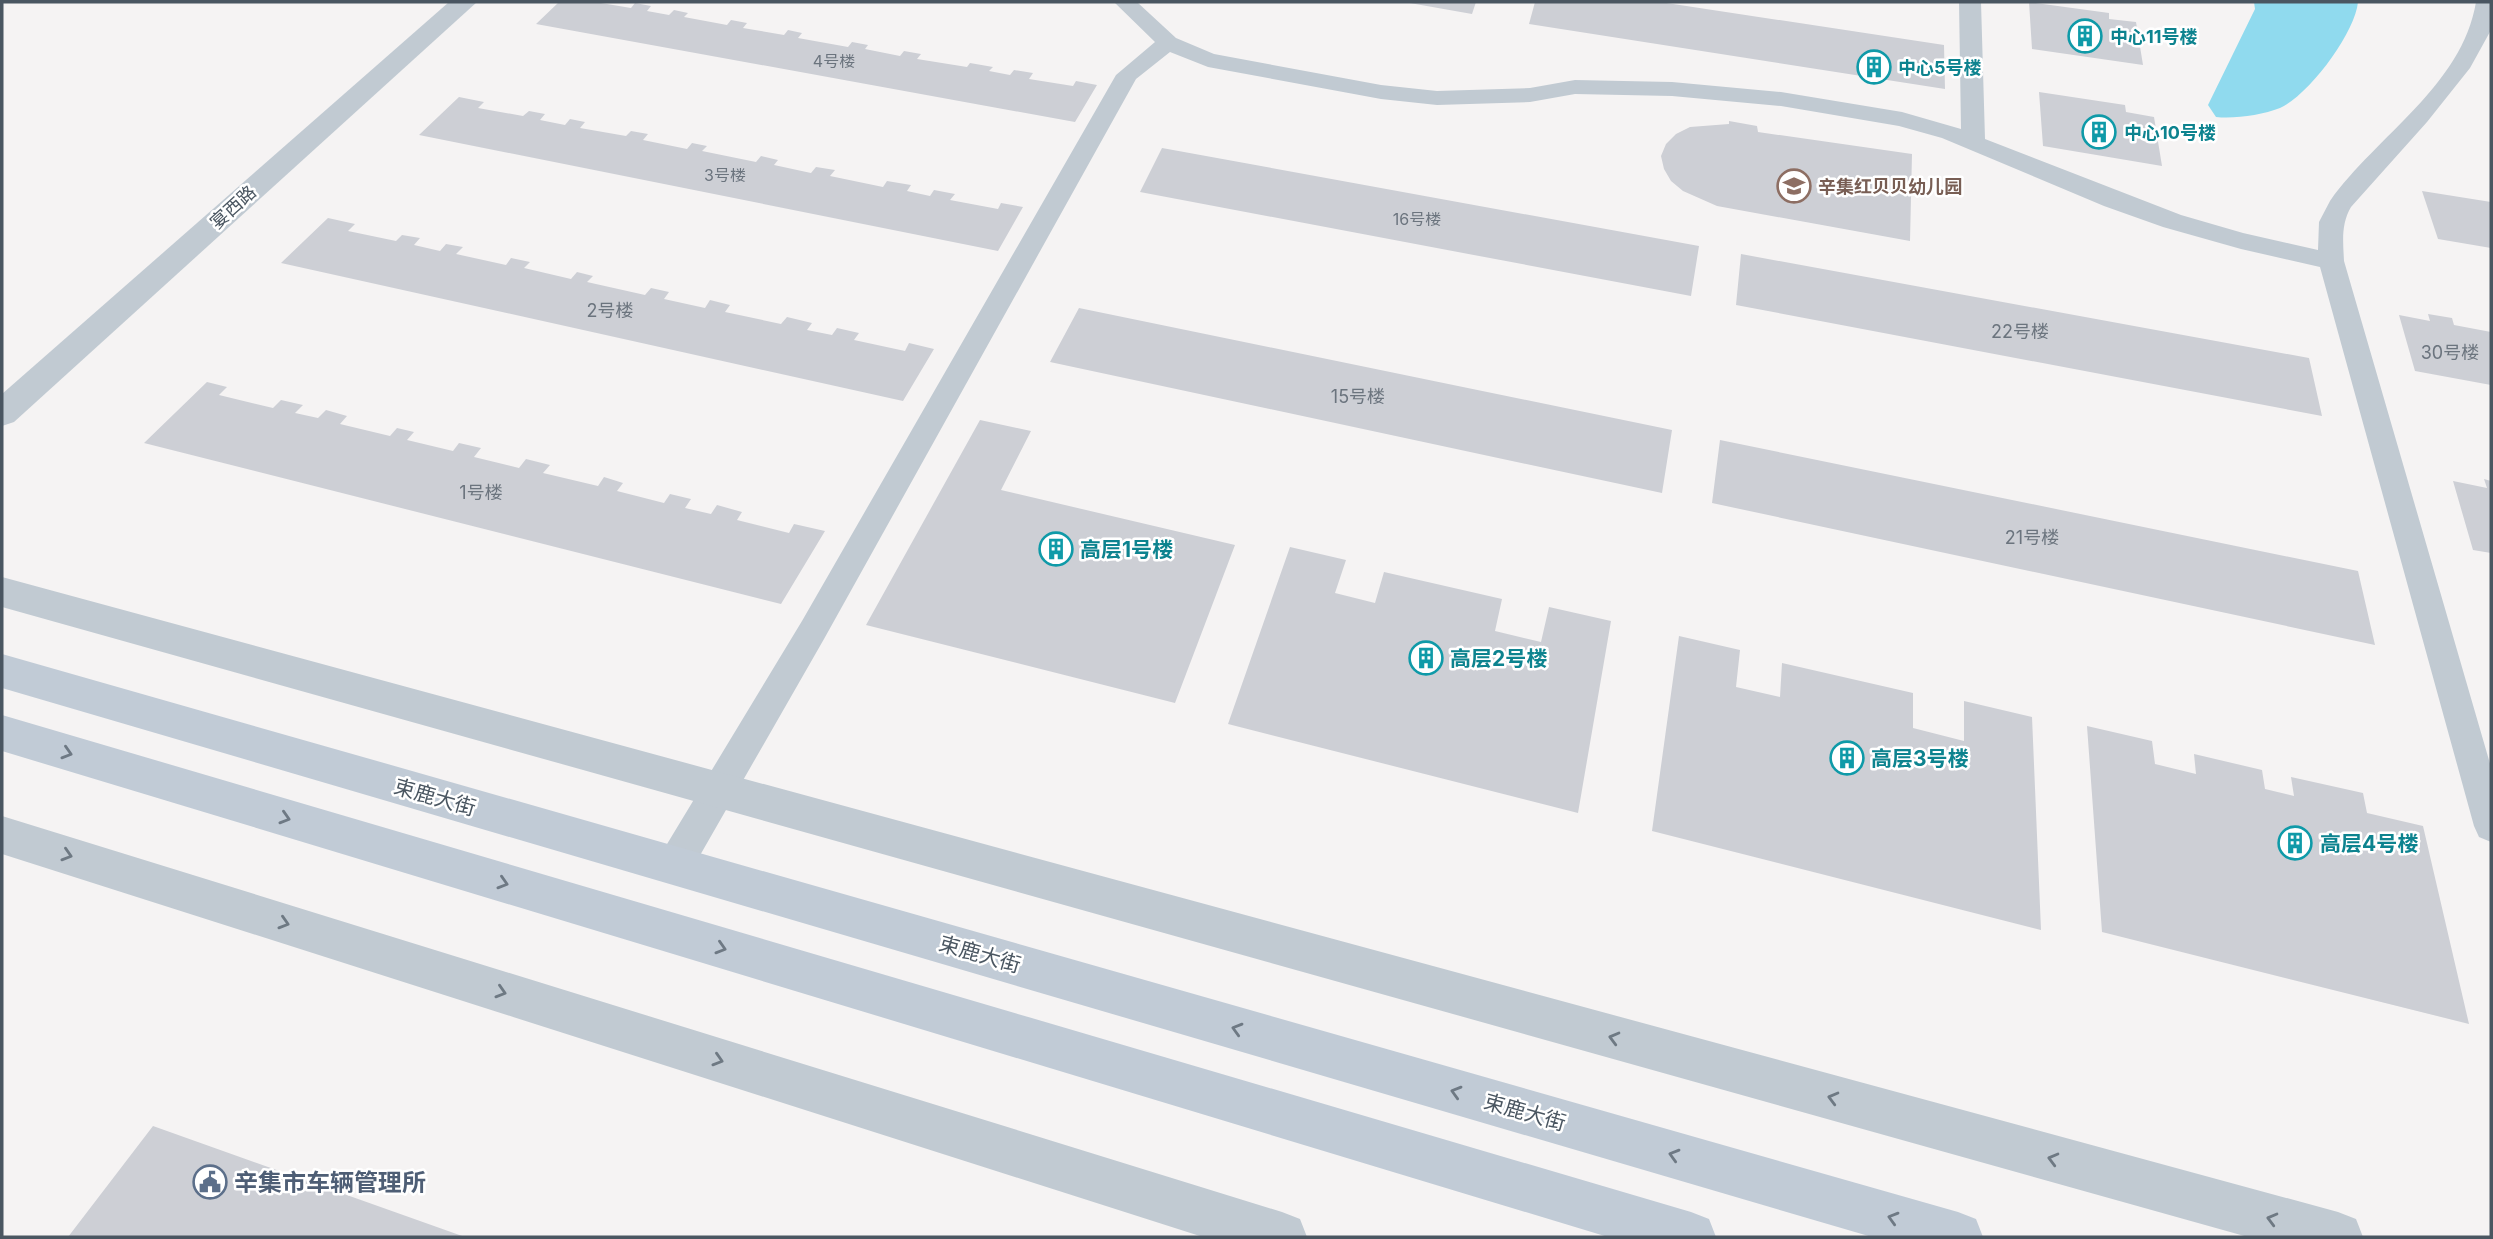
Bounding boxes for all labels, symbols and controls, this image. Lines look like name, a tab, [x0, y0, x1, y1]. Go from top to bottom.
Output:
building icon: 中心11号楼	[2066, 17, 2104, 55]
place label: 中心11号楼	[2110, 26, 2198, 47]
building icon: 中心5号楼	[1855, 48, 1893, 86]
house number: 4号楼	[813, 51, 855, 71]
place label: 中心5号楼	[1898, 57, 1982, 78]
building icon: 中心10号楼	[2080, 113, 2118, 151]
place label: 中心10号楼	[2124, 122, 2216, 143]
house number: 3号楼	[704, 165, 746, 185]
school or university icon: 辛集红贝贝幼儿园	[1775, 167, 1813, 205]
place label: 辛集红贝贝幼儿园	[1818, 176, 1962, 197]
street label: 宴西路	[206, 181, 260, 233]
house number: 16号楼	[1393, 209, 1441, 229]
house number: 2号楼	[587, 300, 633, 321]
house number: 22号楼	[1991, 321, 2049, 342]
house number: 30号楼	[2421, 342, 2479, 363]
house number: 15号楼	[1331, 386, 1385, 407]
house number: 1号楼	[459, 482, 503, 503]
house number: 21号楼	[2005, 527, 2059, 548]
building icon: 高层1号楼	[1037, 530, 1075, 568]
place label: 高层1号楼	[1080, 537, 1173, 562]
building icon: 高层2号楼	[1407, 639, 1445, 677]
place label: 高层2号楼	[1450, 646, 1547, 671]
building icon: 高层3号楼	[1828, 739, 1866, 777]
one-way arrow	[61, 744, 73, 759]
place label: 高层3号楼	[1871, 746, 1969, 771]
street label: 束鹿大街	[391, 773, 479, 821]
one-way arrow	[279, 809, 291, 824]
building icon: 高层4号楼	[2276, 824, 2314, 862]
place label: 高层4号楼	[2320, 831, 2418, 856]
one-way arrow	[61, 847, 73, 862]
one-way arrow	[497, 874, 509, 889]
one-way arrow	[278, 915, 290, 930]
street label: 束鹿大街	[936, 930, 1024, 978]
one-way arrow	[715, 939, 727, 954]
one-way arrow	[495, 983, 507, 998]
one-way arrow	[1231, 1022, 1243, 1037]
one-way arrow	[1608, 1031, 1620, 1046]
one-way arrow	[711, 1052, 724, 1066]
one-way arrow	[1450, 1086, 1462, 1100]
street label: 束鹿大街	[1481, 1088, 1569, 1136]
one-way arrow	[1828, 1092, 1840, 1106]
one-way arrow	[1668, 1149, 1680, 1164]
one-way arrow	[2047, 1152, 2059, 1167]
public building icon: 辛集市车辆管理所	[191, 1163, 229, 1201]
place label: 辛集市车辆管理所	[234, 1168, 426, 1197]
one-way arrow	[1887, 1212, 1899, 1227]
one-way arrow	[2266, 1213, 2278, 1227]

